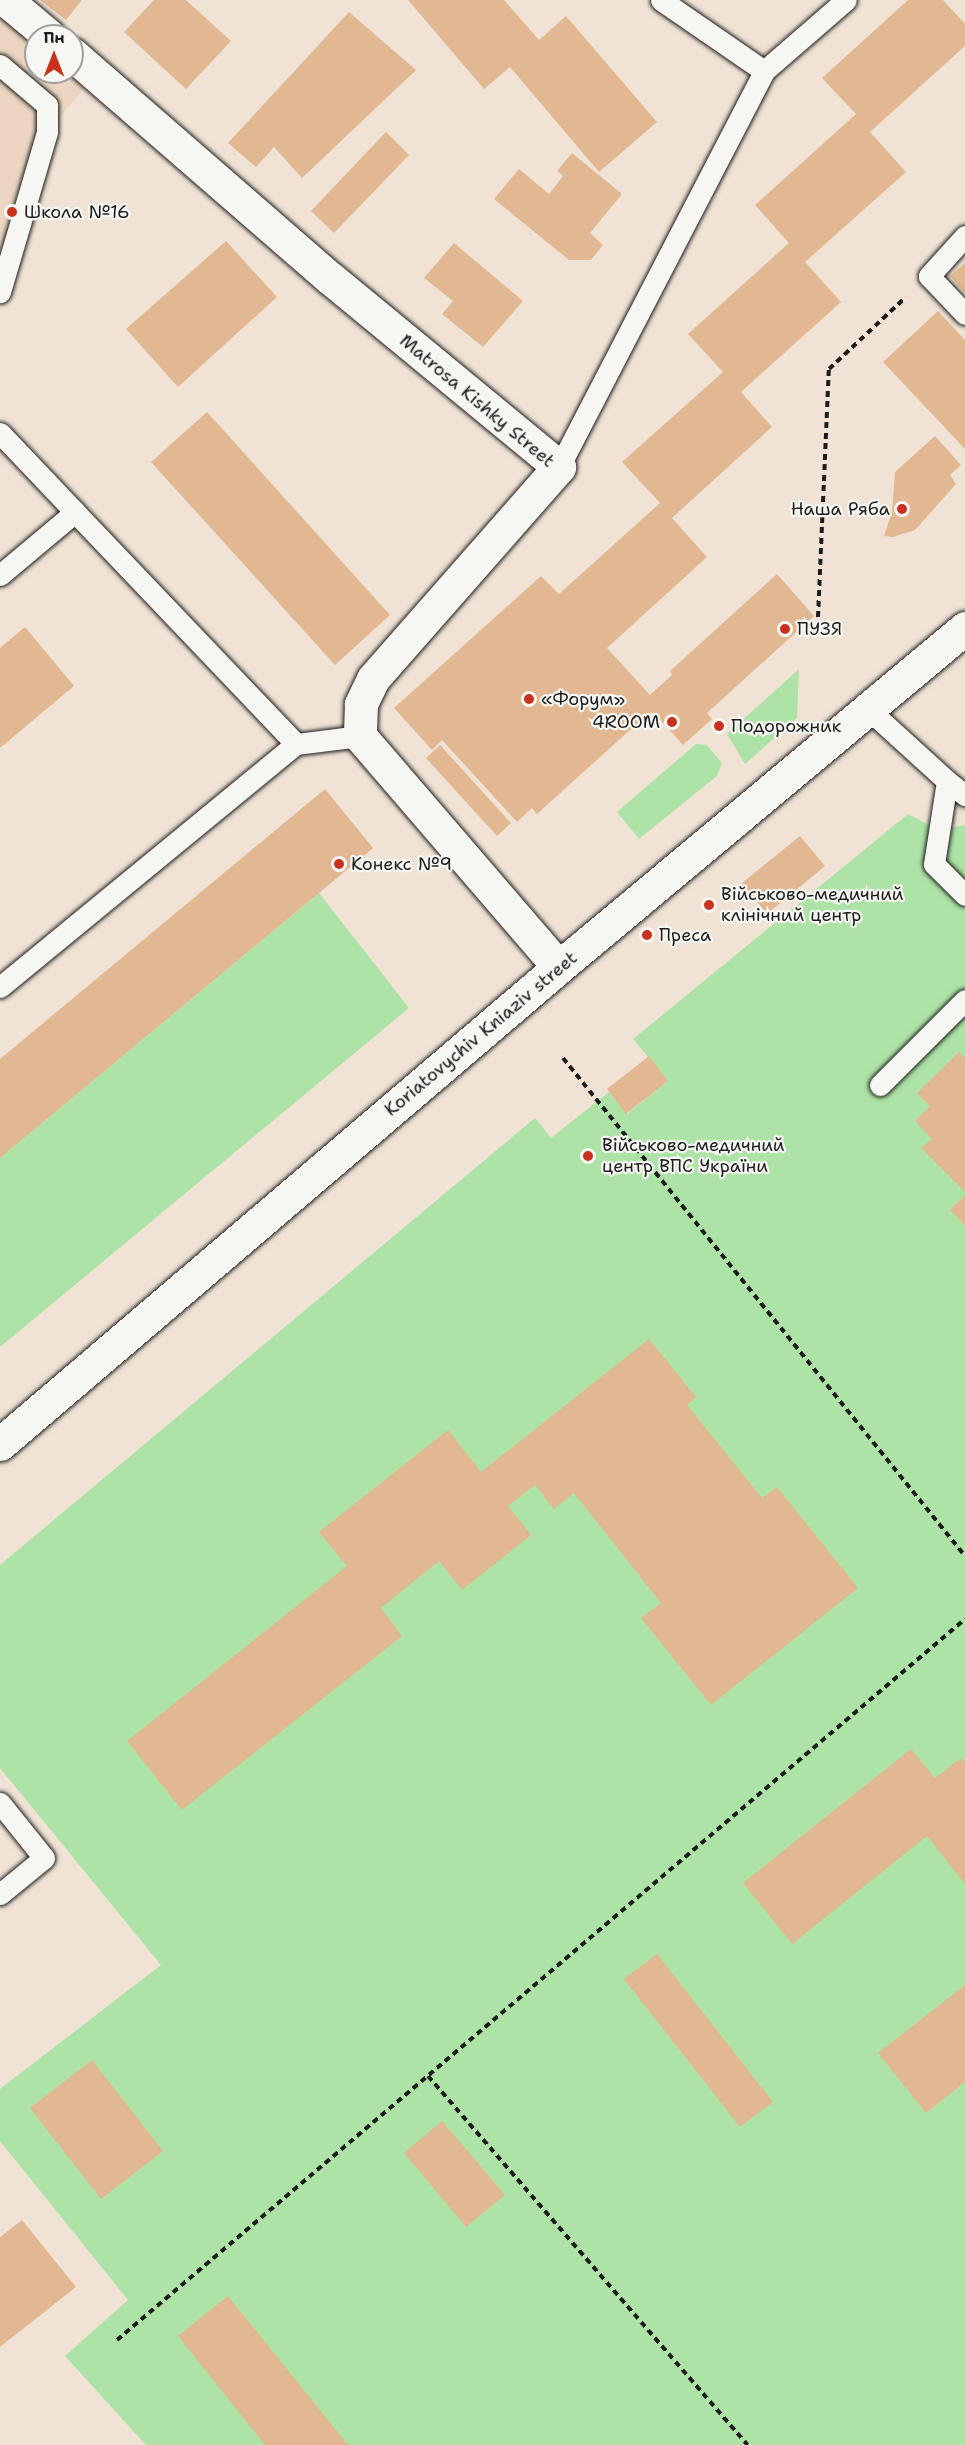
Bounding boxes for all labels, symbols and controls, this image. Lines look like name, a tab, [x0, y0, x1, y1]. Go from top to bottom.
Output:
north arrow	[24, 24, 84, 84]
text: Пн	[43, 27, 65, 48]
place label: Школа №16	[24, 201, 130, 223]
marker: Школа №16	[5, 205, 19, 219]
street label: Matrosa Kishky Street	[395, 330, 559, 472]
place label: Наша Ряба	[791, 498, 890, 520]
marker: Наша Ряба	[895, 502, 909, 516]
place label: ПУЗЯ	[797, 618, 842, 640]
marker: ПУЗЯ	[778, 622, 792, 636]
place label: «Форум»	[541, 688, 625, 710]
marker: «Форум»	[522, 692, 536, 706]
place label: 4ROOM	[592, 711, 660, 733]
marker: 4ROOM	[665, 715, 679, 729]
place label: Подорожник	[731, 715, 841, 737]
marker: Подорожник	[712, 719, 726, 733]
place label: Конекс №9	[351, 853, 452, 875]
marker: Конекс №9	[332, 857, 346, 871]
place label: Військово-медичний клінічний центр	[721, 884, 904, 926]
marker: Військово-медичний клінічний центр	[702, 898, 716, 912]
place label: Преса	[659, 924, 711, 946]
marker: Преса	[640, 928, 654, 942]
street label: Koriatovychiv Kniaziv street	[380, 947, 582, 1121]
place label: Військово-медичний центр ВПС України	[602, 1135, 785, 1178]
marker: Військово-медичний центр ВПС України	[579, 1147, 597, 1165]

